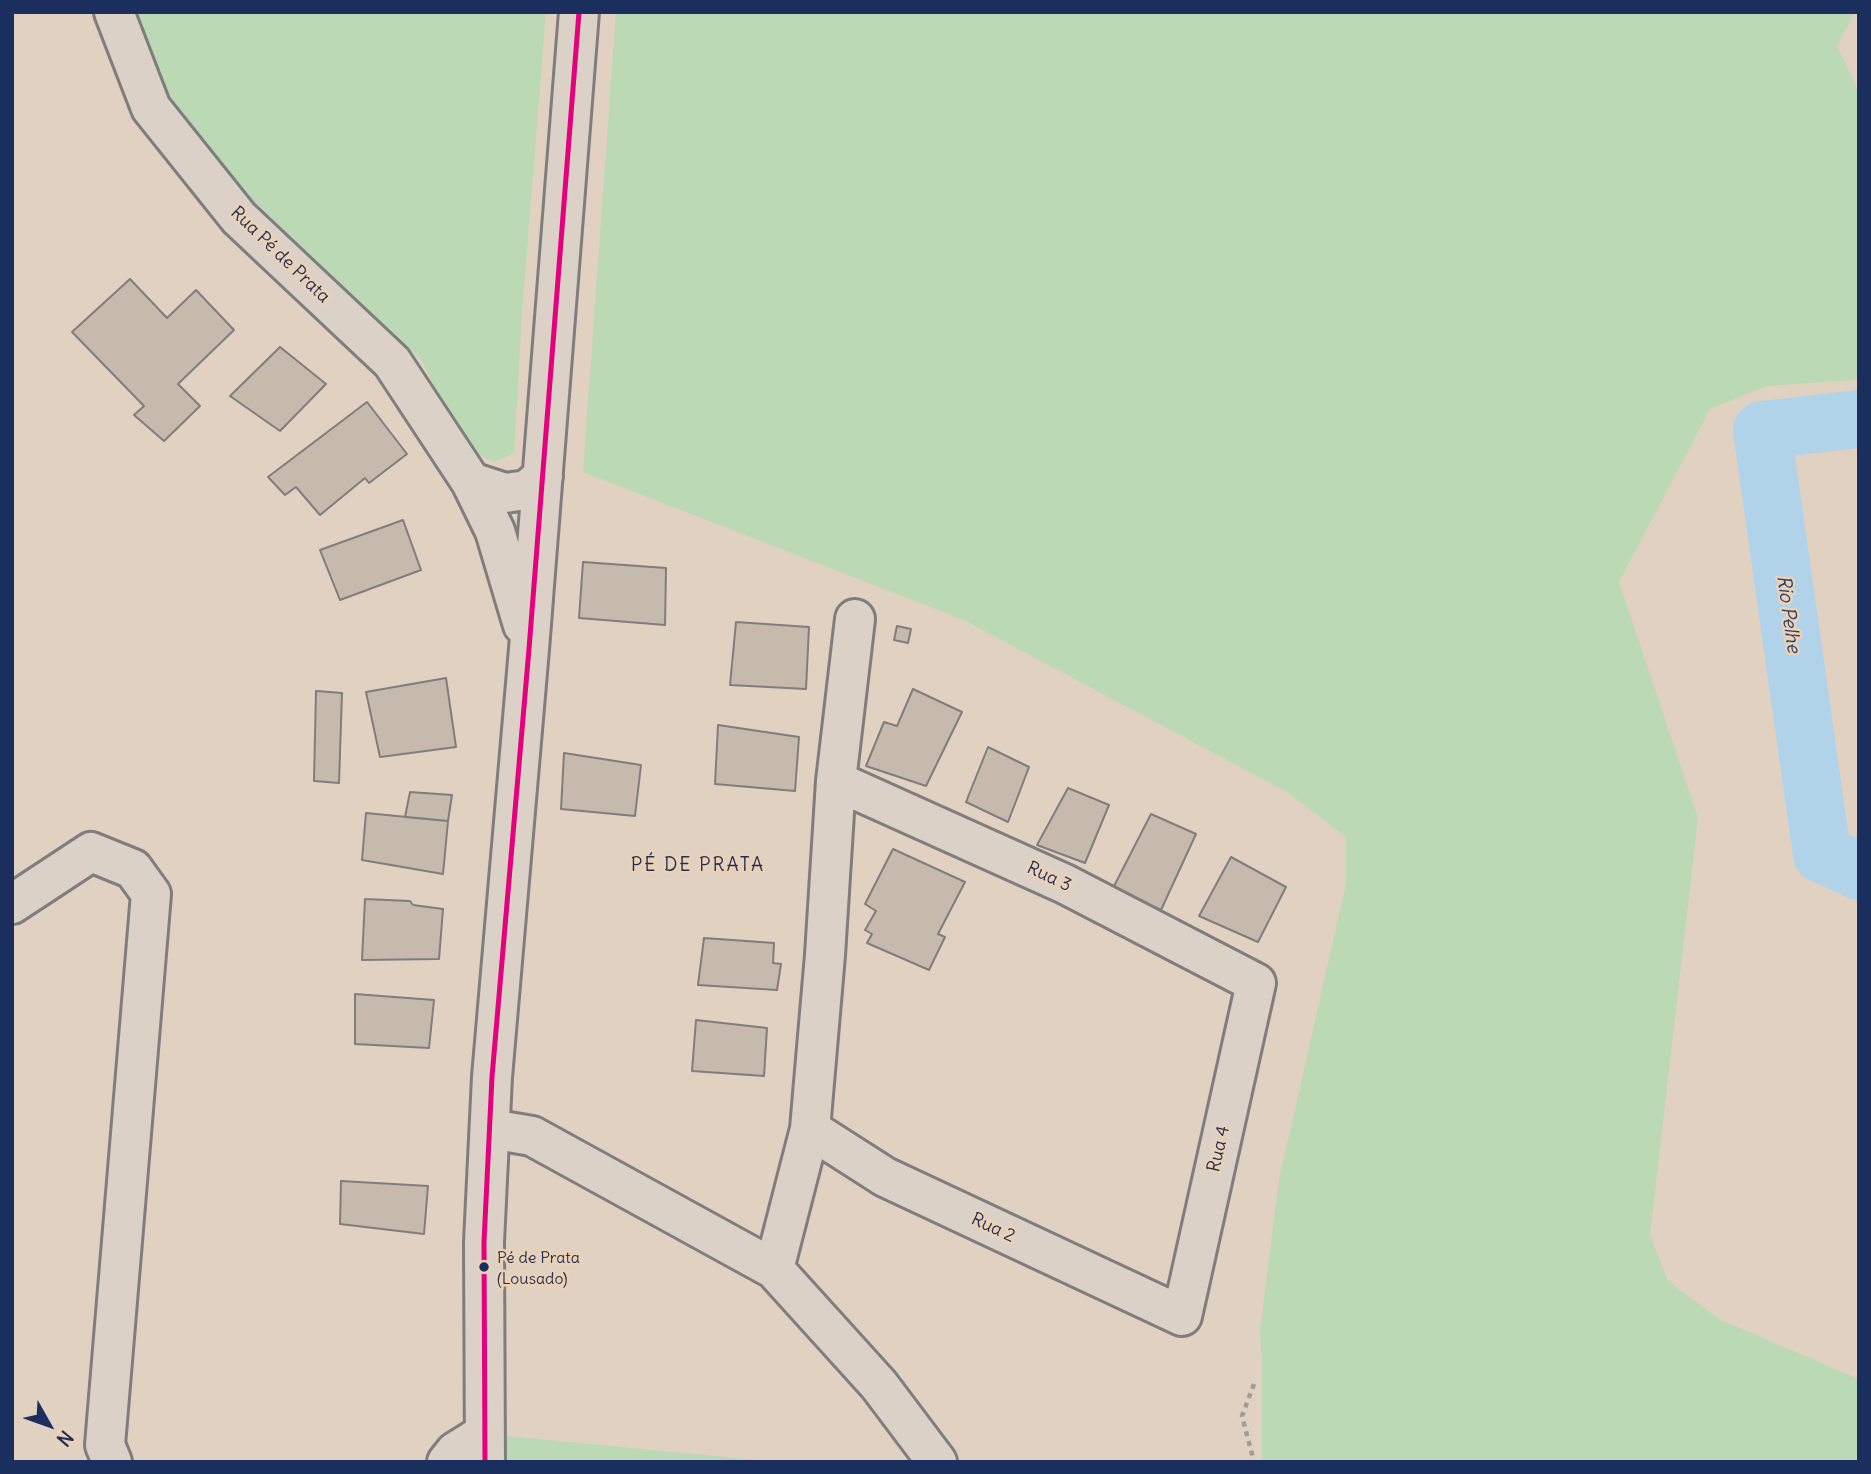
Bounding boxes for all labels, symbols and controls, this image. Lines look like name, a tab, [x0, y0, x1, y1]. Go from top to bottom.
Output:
street label: Rua Pé de Prata	[226, 202, 334, 308]
water label: Rio Pelhe	[1771, 574, 1805, 654]
district label: PÉ DE PRATA	[632, 855, 764, 877]
street label: Rua 3	[1023, 857, 1075, 897]
street label: Rua 4	[1203, 1124, 1235, 1174]
street label: Rua 2	[967, 1208, 1019, 1248]
place label: Pé de Prata (Lousado)	[497, 1248, 580, 1286]
marker: Pé de Prata (Lousado)	[477, 1260, 491, 1274]
north arrow	[14, 1390, 84, 1460]
text: N	[52, 1426, 79, 1451]

